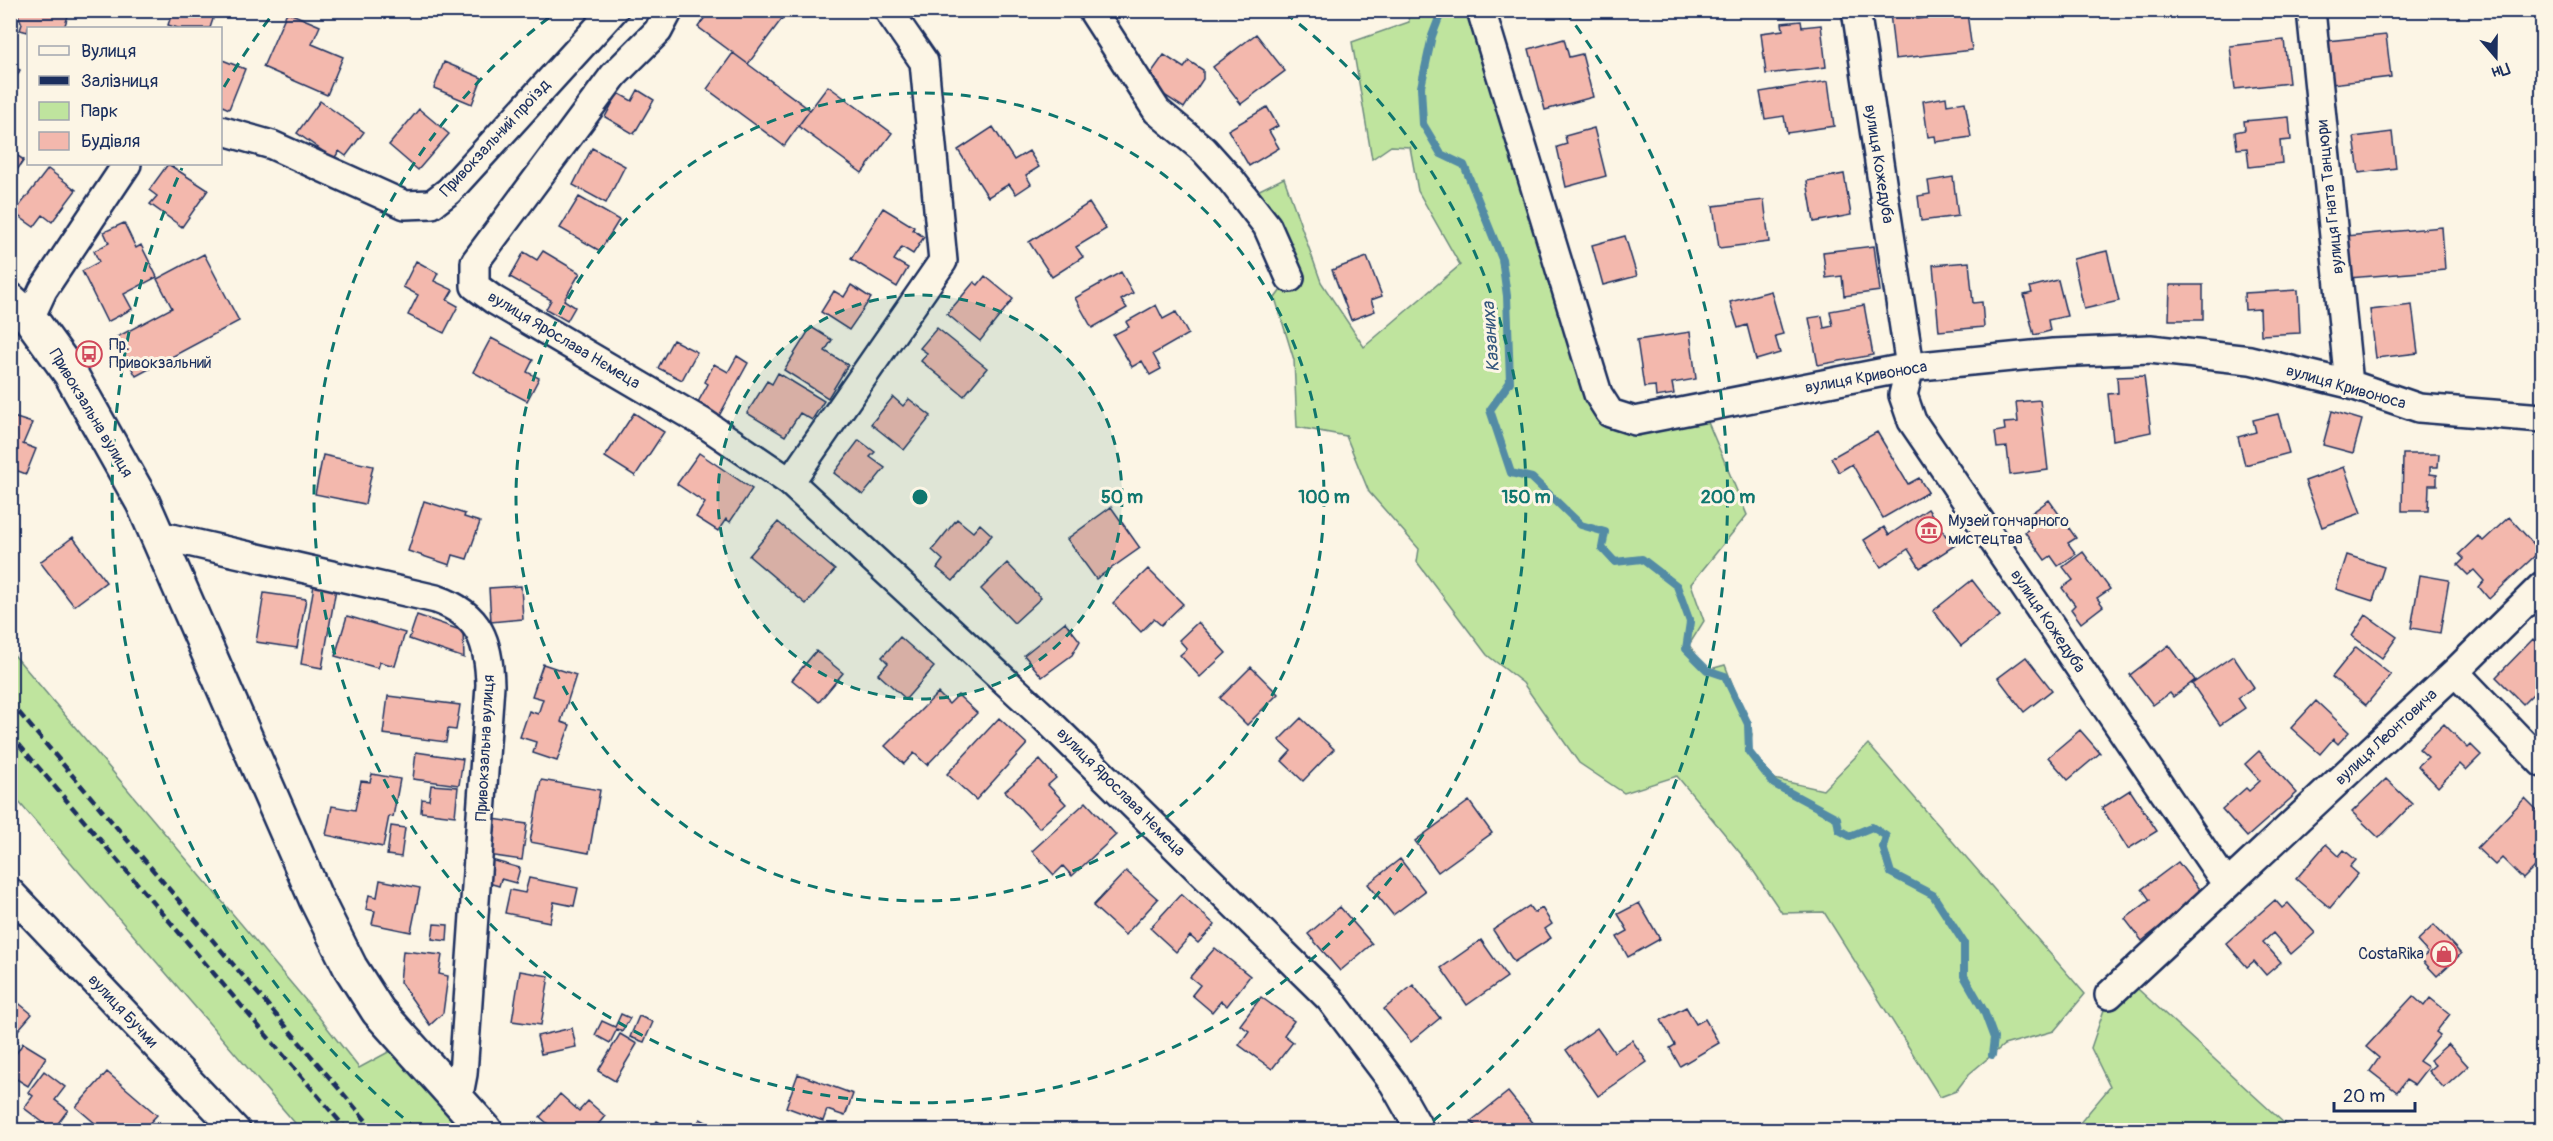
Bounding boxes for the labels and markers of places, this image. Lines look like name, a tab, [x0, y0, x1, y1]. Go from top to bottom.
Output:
place label: Пр. Привокзальний	[109, 335, 212, 373]
bus stop icon: Пр. Привокзальний	[74, 339, 104, 369]
centre of rings	[910, 487, 930, 507]
place label: Музей гончарного мистецтва	[1948, 511, 2069, 549]
museum icon: Музей гончарного мистецтва	[1914, 515, 1944, 545]
shop icon: CostaRika	[2429, 939, 2459, 969]
place label: CostaRika	[2358, 944, 2424, 964]

